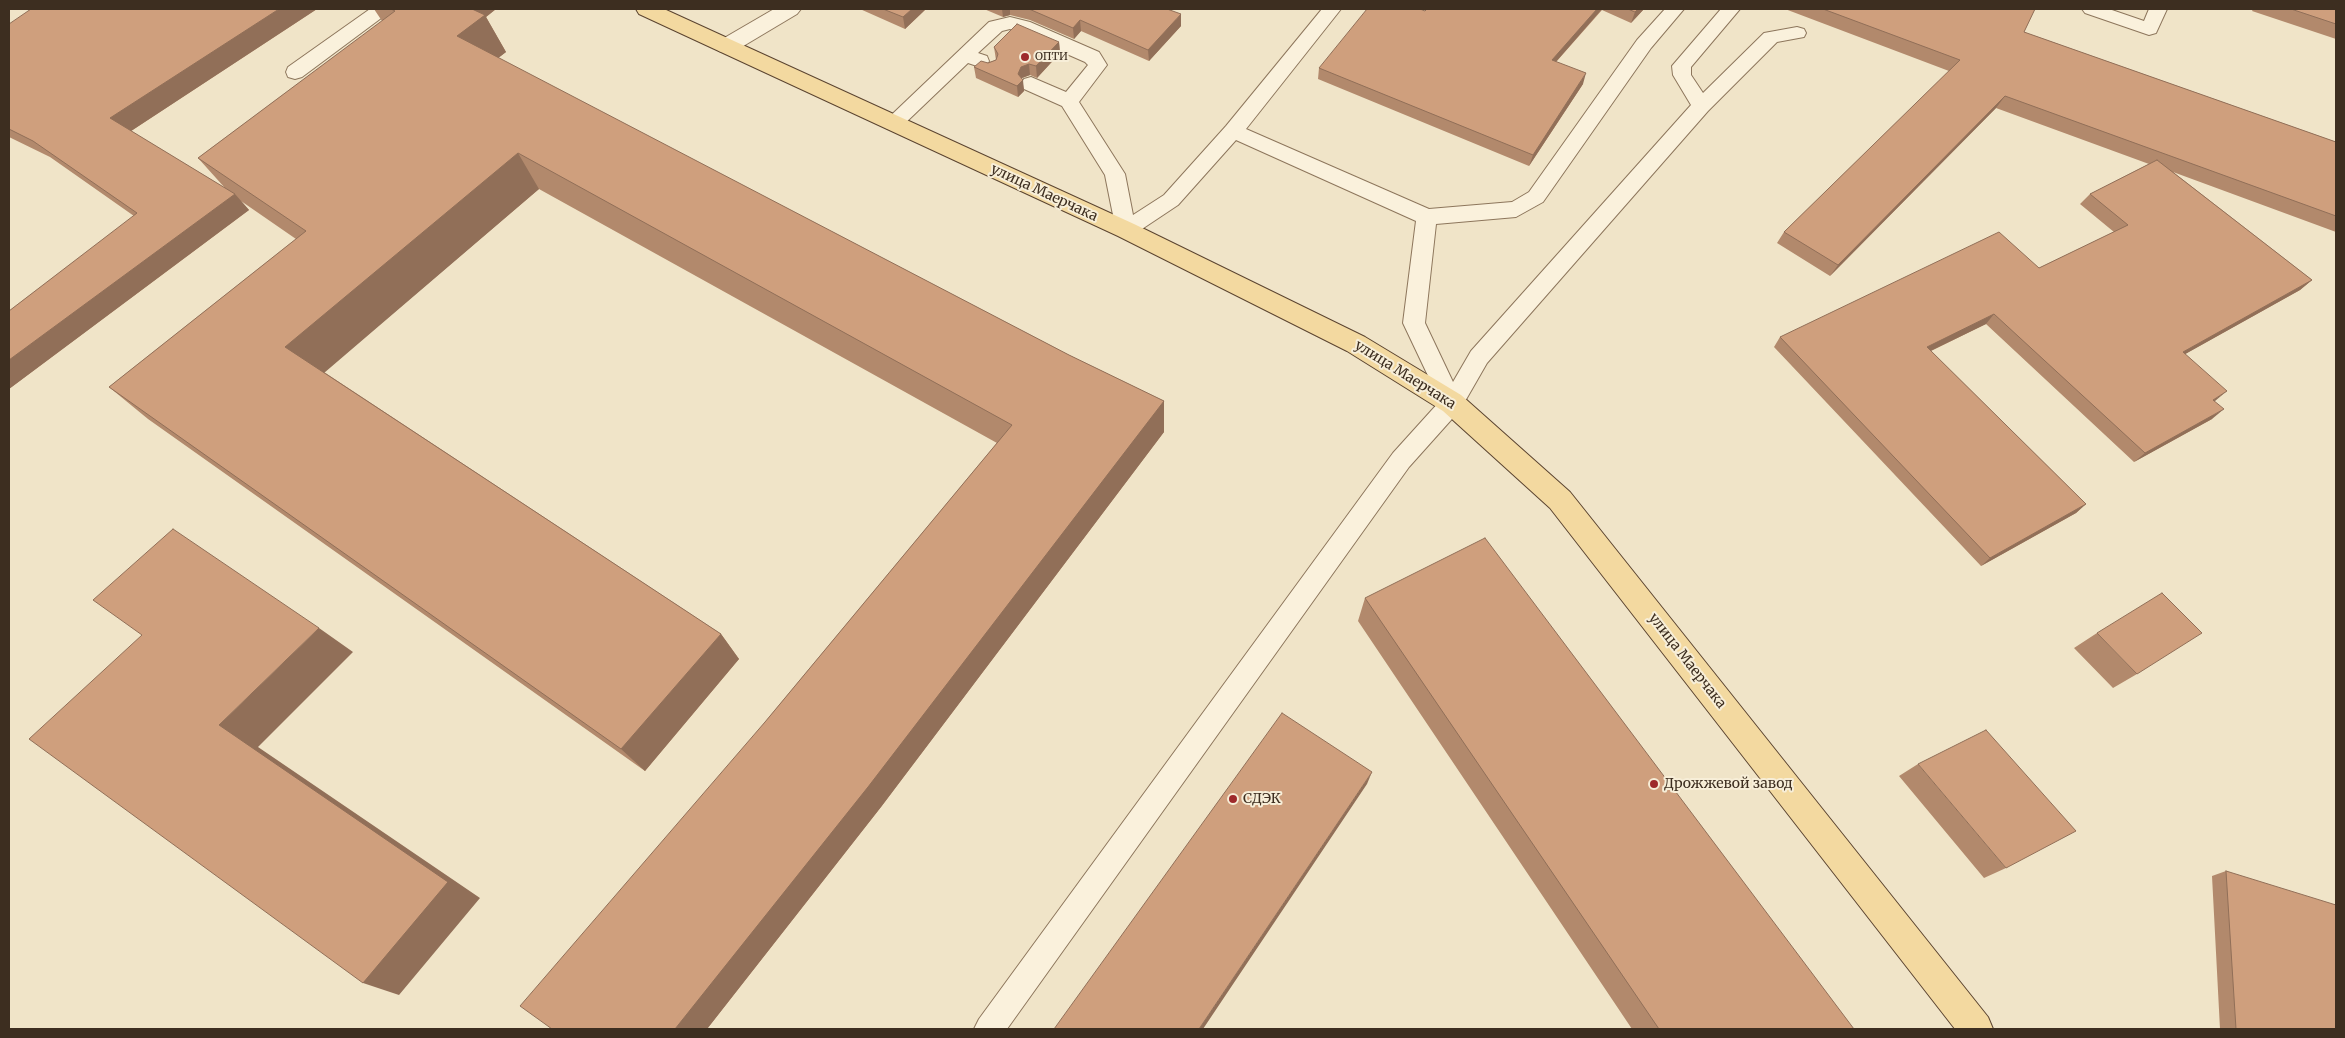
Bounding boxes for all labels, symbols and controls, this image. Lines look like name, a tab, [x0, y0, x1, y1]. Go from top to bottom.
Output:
place label: ОПТИ	[1035, 50, 1068, 64]
marker: ОПТИ	[1019, 51, 1031, 63]
street label: улица Маерчака	[988, 161, 1100, 225]
street label: улица Маерчака	[1351, 337, 1459, 413]
street label: улица Маерчака	[1645, 610, 1729, 712]
place label: Дрожжевой завод	[1664, 776, 1793, 792]
marker: Дрожжевой завод	[1648, 778, 1660, 790]
place label: СДЭК	[1243, 791, 1281, 807]
marker: СДЭК	[1227, 793, 1239, 805]

